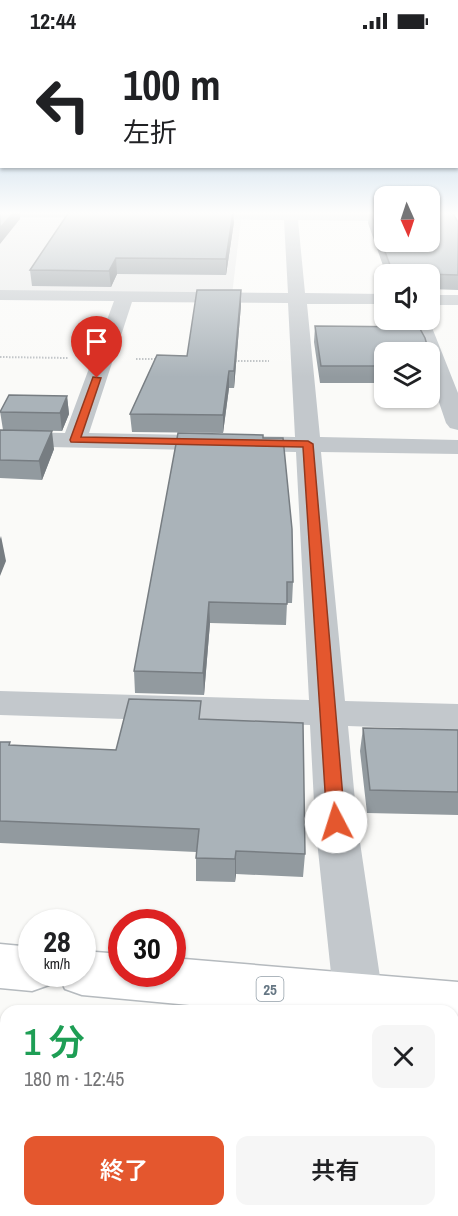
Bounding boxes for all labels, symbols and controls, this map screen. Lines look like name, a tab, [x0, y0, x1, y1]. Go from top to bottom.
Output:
text: 12:44	[30, 6, 76, 36]
text: 100 m	[123, 57, 221, 113]
icon: left	[24, 66, 102, 144]
text: 左折	[123, 114, 177, 150]
north arrow	[374, 186, 440, 252]
map controls	[374, 186, 440, 408]
button: sound	[374, 264, 440, 330]
pin	[71, 316, 122, 378]
icon: arrive	[80, 325, 113, 358]
button: layers	[374, 342, 440, 408]
position arrow	[304, 790, 368, 854]
speed limit sign: 30	[108, 909, 186, 987]
text: 28	[43, 921, 71, 961]
text: km/h	[44, 953, 70, 974]
road number: 25	[256, 977, 284, 1001]
text: 1 分	[24, 1018, 85, 1066]
button: close	[372, 1025, 435, 1088]
text: 180 m · 12:45	[24, 1065, 124, 1092]
button: 終了	[24, 1136, 224, 1205]
button: 共有	[236, 1136, 435, 1205]

